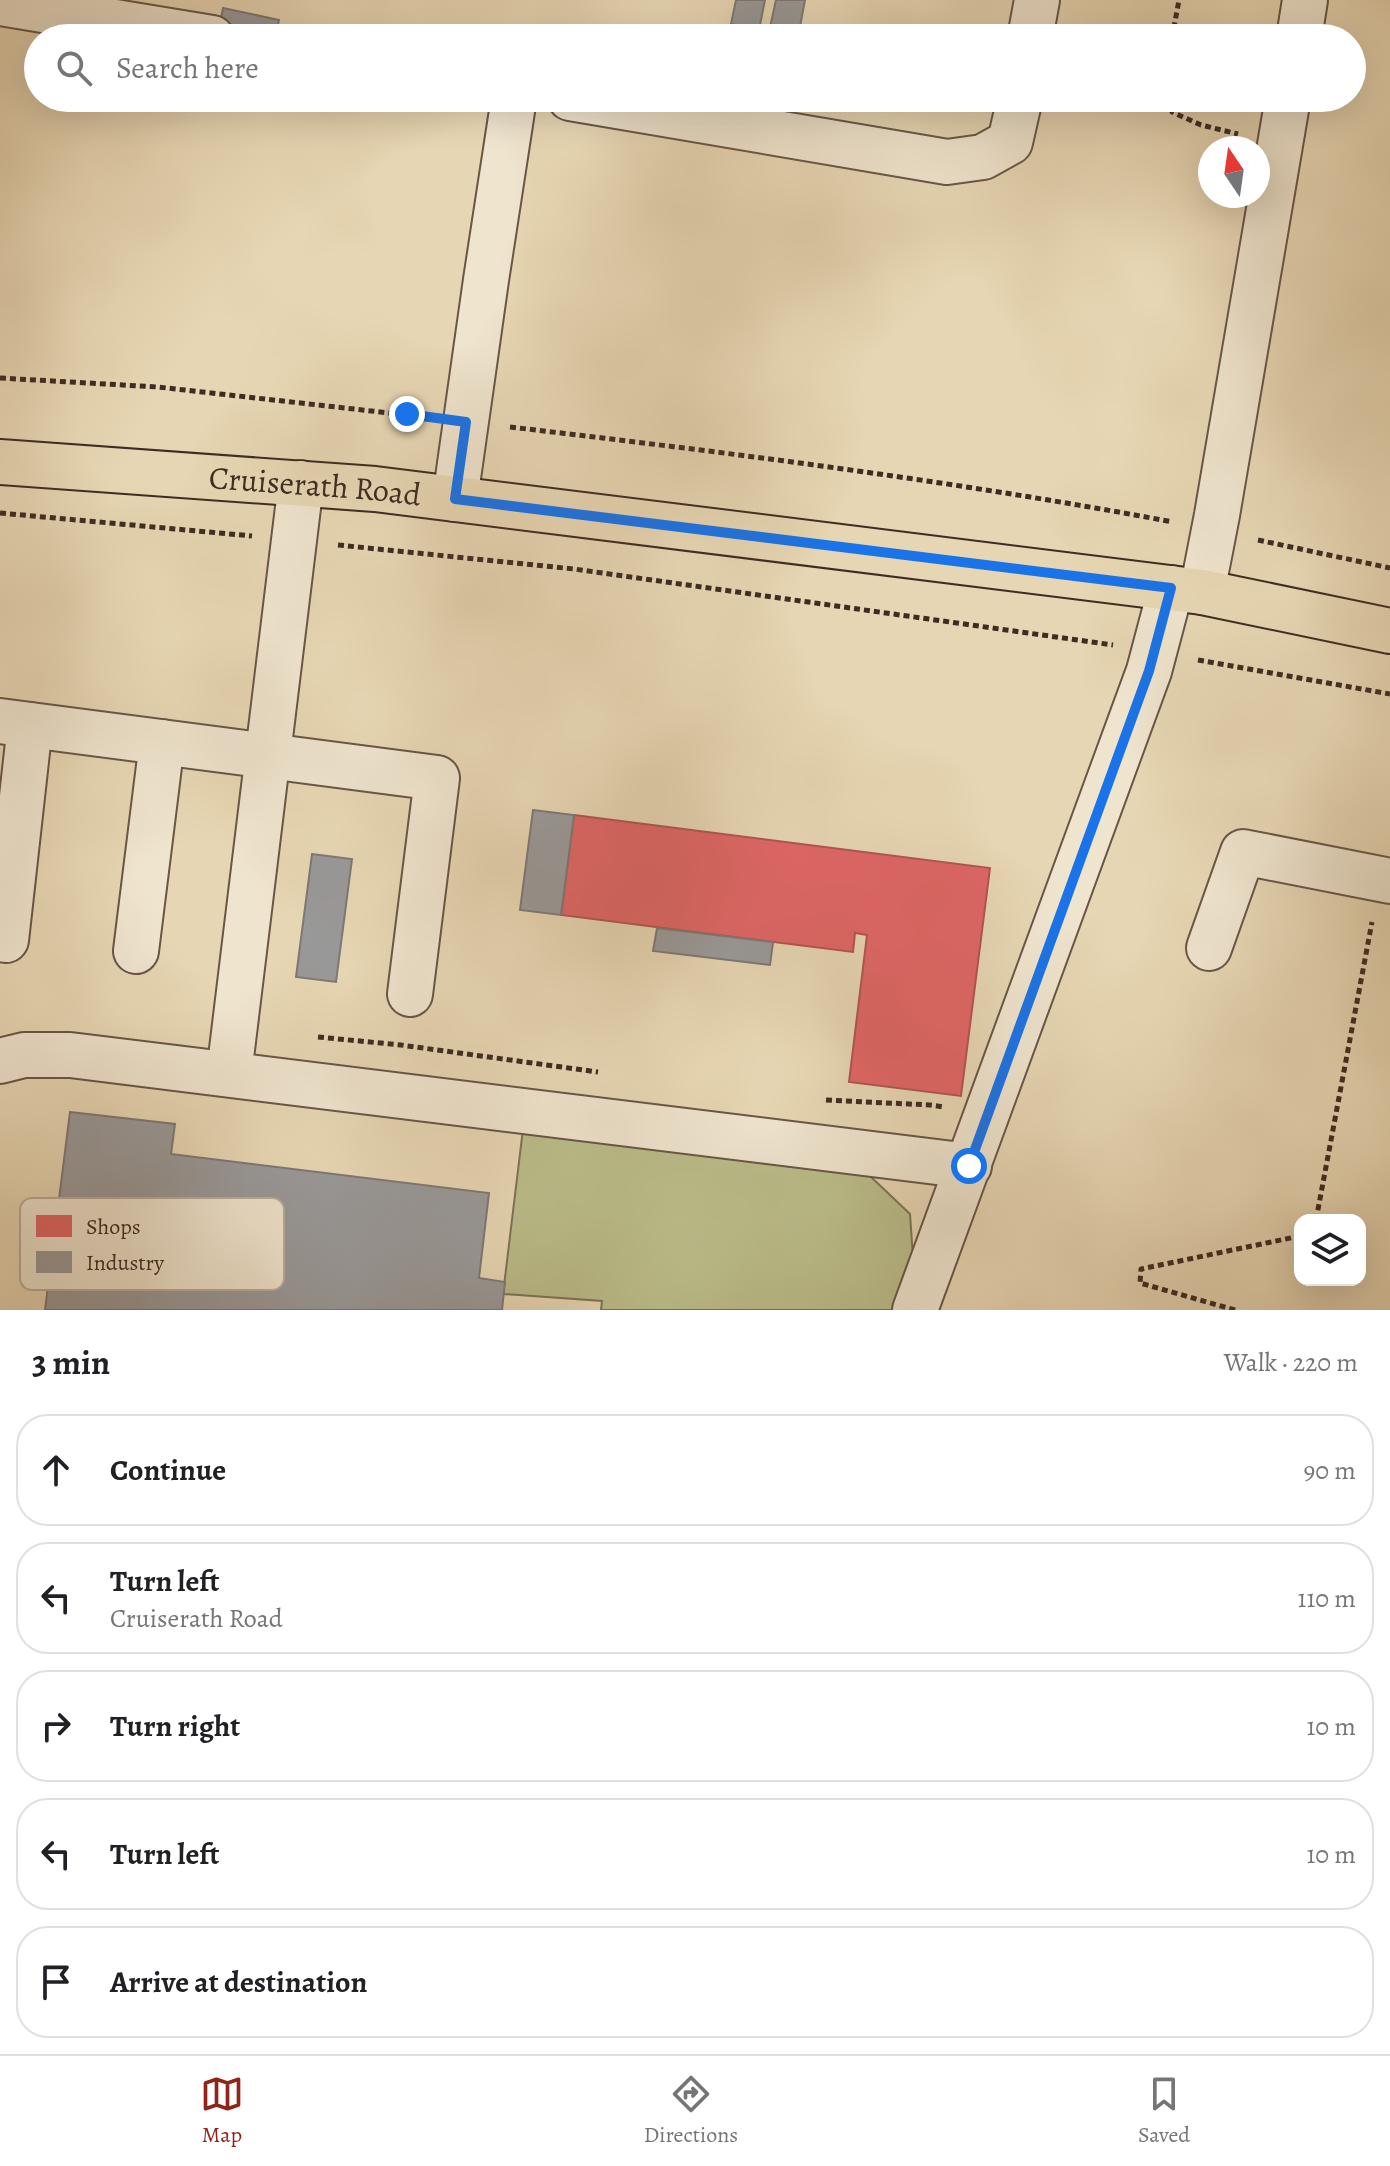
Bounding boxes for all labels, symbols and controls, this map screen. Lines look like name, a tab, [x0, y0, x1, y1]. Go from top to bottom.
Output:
search box	[24, 24, 1366, 112]
icon: search	[52, 46, 96, 90]
text: Search here	[116, 48, 259, 88]
north arrow	[1198, 136, 1270, 208]
route end	[389, 396, 425, 432]
street label: Cruiserath Road	[208, 455, 425, 517]
route start	[951, 1148, 987, 1184]
legend	[20, 1198, 284, 1290]
text: Shops	[86, 1212, 141, 1242]
map controls	[1294, 1214, 1366, 1286]
button: layers	[1294, 1214, 1366, 1286]
text: Industry	[86, 1248, 164, 1278]
text: 3 min	[32, 1339, 110, 1386]
text: Walk · 220 m	[1224, 1345, 1358, 1380]
icon: ahead	[34, 1448, 78, 1492]
text: Continue	[110, 1450, 226, 1490]
text: 90 m	[1304, 1453, 1356, 1488]
text: Turn left	[110, 1561, 219, 1601]
icon: left	[34, 1576, 78, 1620]
text: 110 m	[1298, 1581, 1356, 1616]
text: Cruiserath Road	[110, 1601, 283, 1636]
icon: right	[34, 1704, 78, 1748]
text: Turn right	[110, 1706, 240, 1746]
text: 10 m	[1306, 1709, 1356, 1744]
icon: left	[34, 1832, 78, 1876]
text: Turn left	[110, 1834, 219, 1874]
text: 10 m	[1306, 1837, 1356, 1872]
icon: arrive	[34, 1960, 78, 2004]
text: Arrive at destination	[110, 1962, 367, 2002]
tab: Map	[200, 2072, 244, 2150]
tab: Directions	[644, 2072, 738, 2150]
tab: Saved	[1138, 2072, 1190, 2150]

